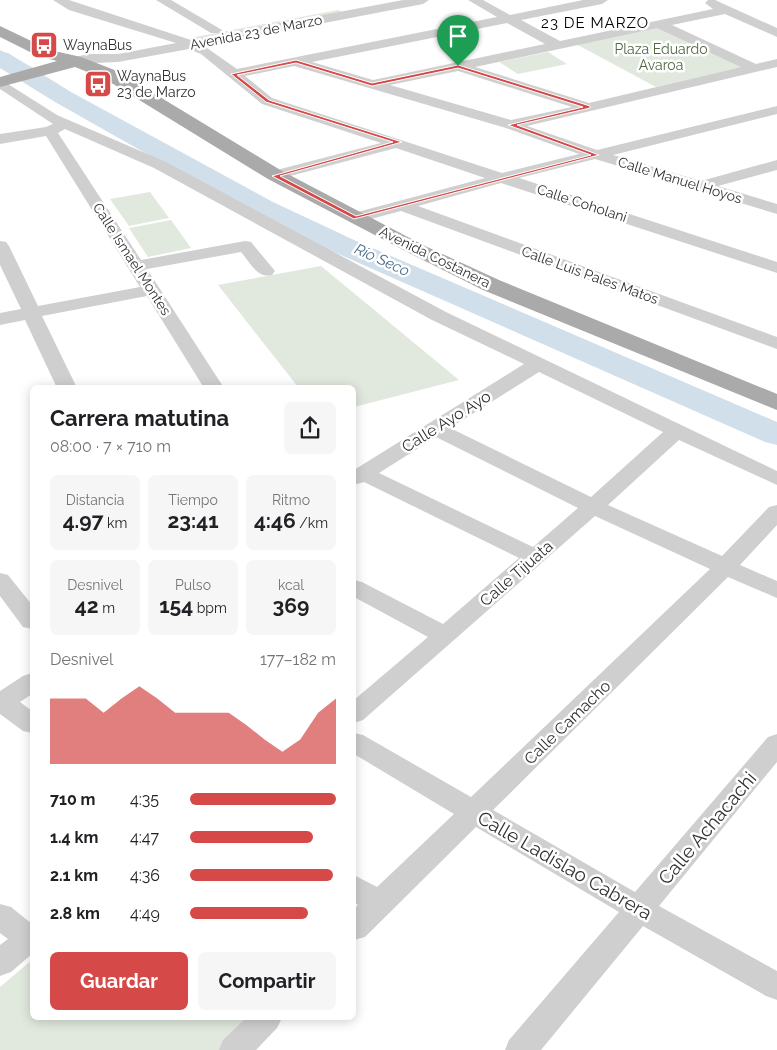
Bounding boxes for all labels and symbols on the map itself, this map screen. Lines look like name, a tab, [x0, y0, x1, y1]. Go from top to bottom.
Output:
street label: Avenida 23 de Marzo	[189, 11, 323, 53]
district label: 23 DE MARZO	[541, 14, 649, 32]
pin	[437, 15, 479, 66]
bus stop icon: WaynaBus	[29, 30, 59, 60]
place label: WaynaBus	[63, 37, 132, 53]
park label: Plaza Eduardo Avaroa	[615, 41, 707, 73]
place label: WaynaBus 23 de Marzo	[117, 68, 196, 100]
bus stop icon: WaynaBus 23 de Marzo	[83, 69, 113, 99]
street label: Calle Manuel Hoyos	[616, 154, 744, 207]
street label: Calle Coholani	[535, 181, 629, 225]
street label: Calle Ismael Montes	[90, 200, 174, 318]
street label: Avenida Costanera	[377, 223, 493, 291]
water label: Río Seco	[352, 240, 412, 280]
street label: Calle Luis Pales Matos	[519, 243, 661, 307]
street label: Calle Ayo Ayo	[398, 387, 494, 456]
street label: Calle Tijuata	[476, 537, 557, 610]
street label: Calle Camacho	[520, 676, 614, 768]
street label: Calle Achacachi	[654, 767, 760, 889]
street label: Calle Ladislao Cabrera	[474, 806, 656, 924]

